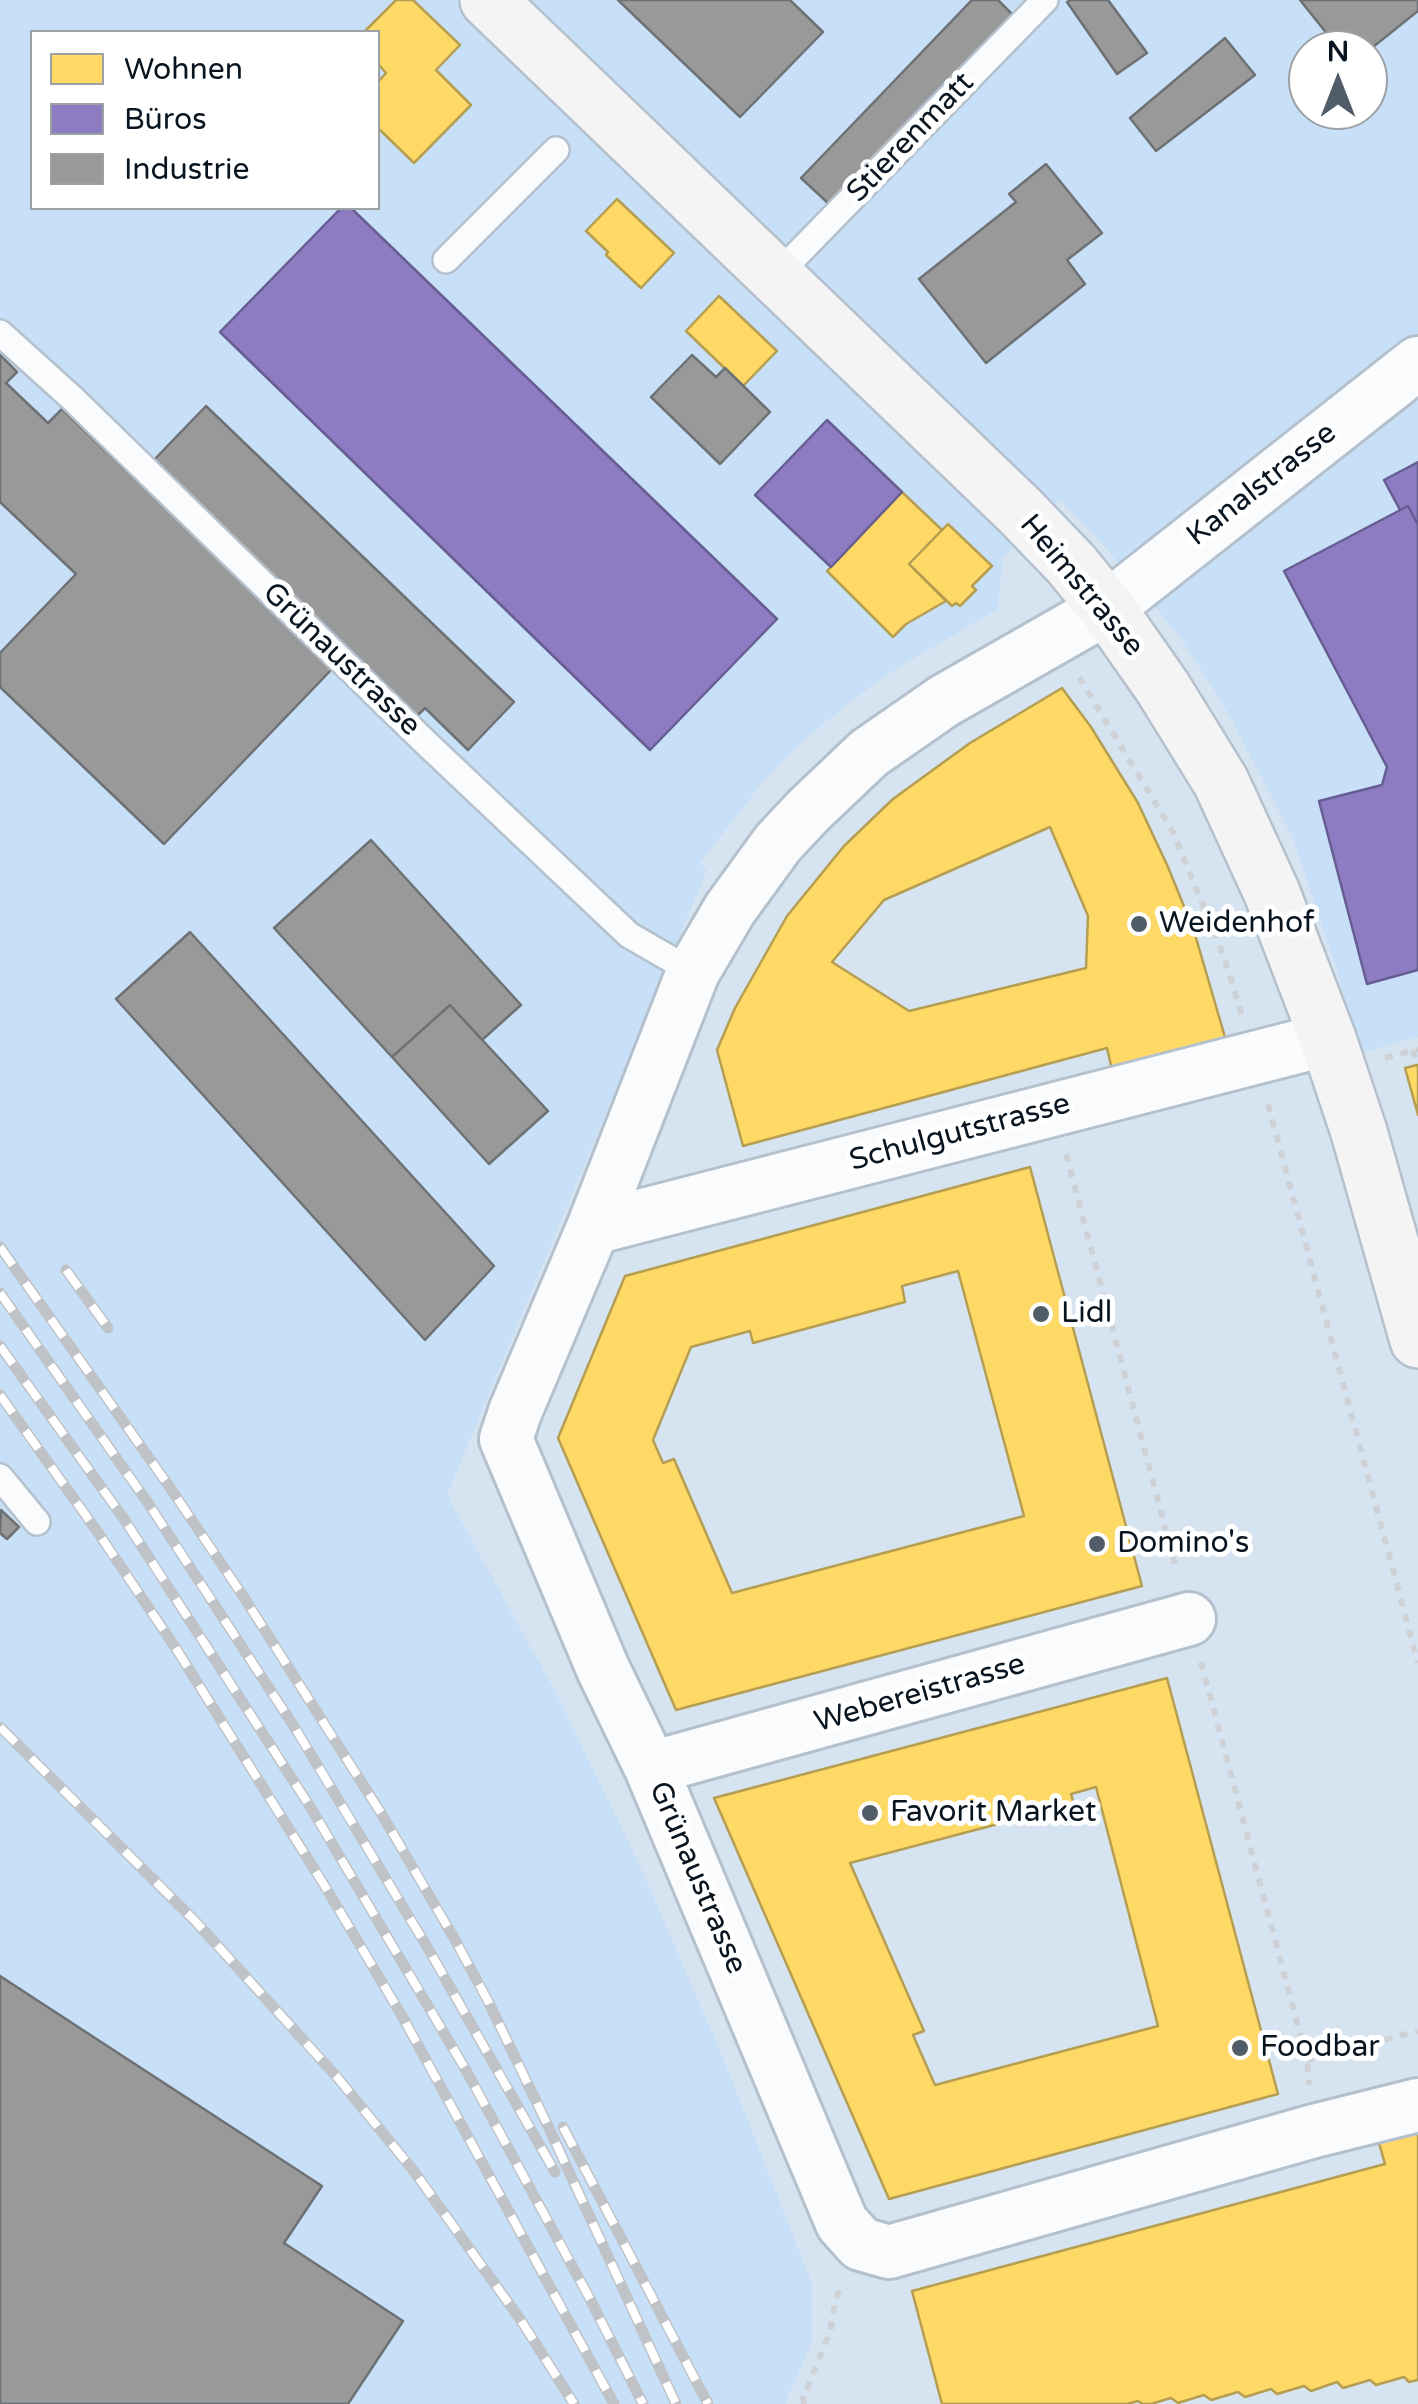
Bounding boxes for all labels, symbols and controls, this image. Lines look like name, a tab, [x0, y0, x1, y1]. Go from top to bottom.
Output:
legend	[30, 30, 380, 210]
north arrow	[1288, 30, 1388, 130]
text: N	[1327, 35, 1349, 69]
text: Wohnen	[124, 51, 243, 88]
street label: Stierenmatt	[840, 65, 982, 211]
text: Büros	[124, 101, 207, 138]
text: Industrie	[124, 151, 249, 188]
street label: Kanalstrasse	[1180, 416, 1344, 554]
street label: Heimstrasse	[1011, 508, 1151, 664]
street label: Grünaustrasse	[255, 576, 427, 744]
place label: Weidenhof	[1159, 906, 1314, 942]
marker: Weidenhof	[1128, 913, 1150, 935]
street label: Schulgutstrasse	[846, 1086, 1074, 1180]
place label: Lidl	[1061, 1296, 1112, 1332]
marker: Lidl	[1030, 1303, 1052, 1325]
place label: Domino's	[1117, 1526, 1249, 1562]
marker: Domino's	[1086, 1533, 1108, 1555]
street label: Webereistrasse	[811, 1647, 1029, 1741]
street label: Grünaustrasse	[640, 1776, 754, 1980]
place label: Favorit Market	[890, 1795, 1097, 1831]
marker: Favorit Market	[859, 1802, 881, 1824]
place label: Foodbar	[1260, 2030, 1380, 2066]
marker: Foodbar	[1229, 2037, 1251, 2059]

